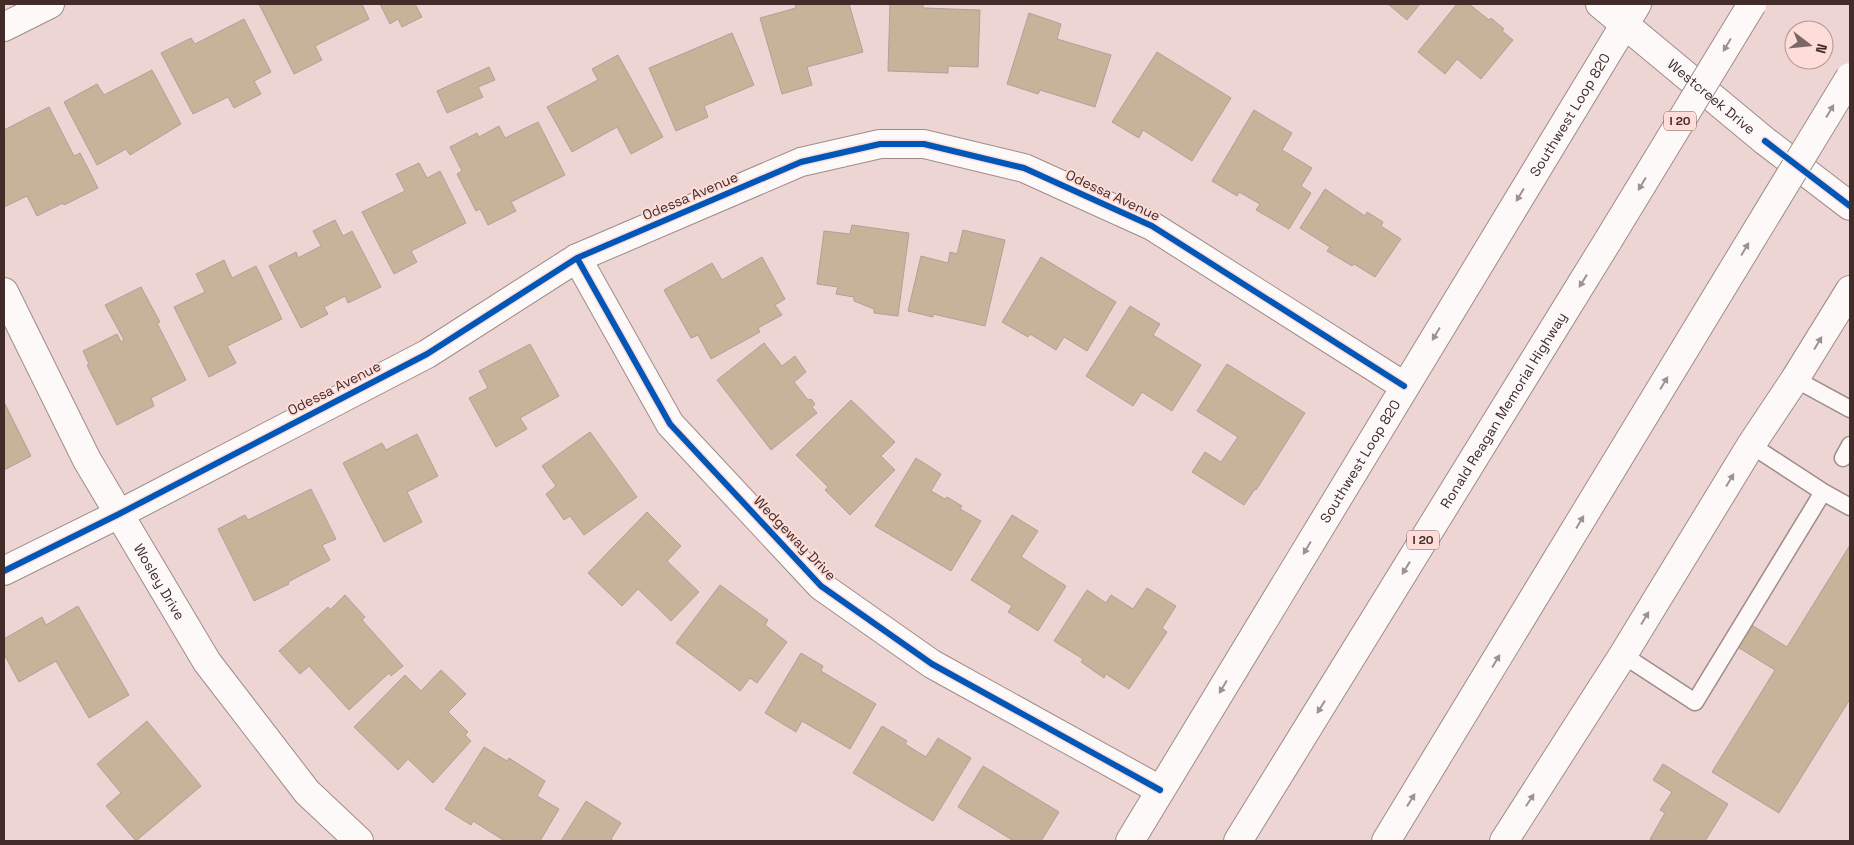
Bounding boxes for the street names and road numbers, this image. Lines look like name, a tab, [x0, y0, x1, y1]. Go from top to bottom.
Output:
street label: Southwest Loop 820	[1526, 50, 1614, 180]
street label: Westcreek Drive	[1664, 55, 1759, 138]
road number: I 20	[1664, 112, 1696, 130]
street label: Odessa Avenue	[1063, 165, 1163, 225]
street label: Odessa Avenue	[639, 168, 741, 224]
street label: Ronald Reagan Memorial Highway	[1436, 309, 1571, 512]
street label: Odessa Avenue	[284, 357, 384, 419]
street label: Southwest Loop 820	[1316, 396, 1404, 526]
street label: Wedgeway Drive	[750, 492, 840, 584]
road number: I 20	[1407, 530, 1439, 550]
street label: Wosley Drive	[130, 540, 189, 623]

